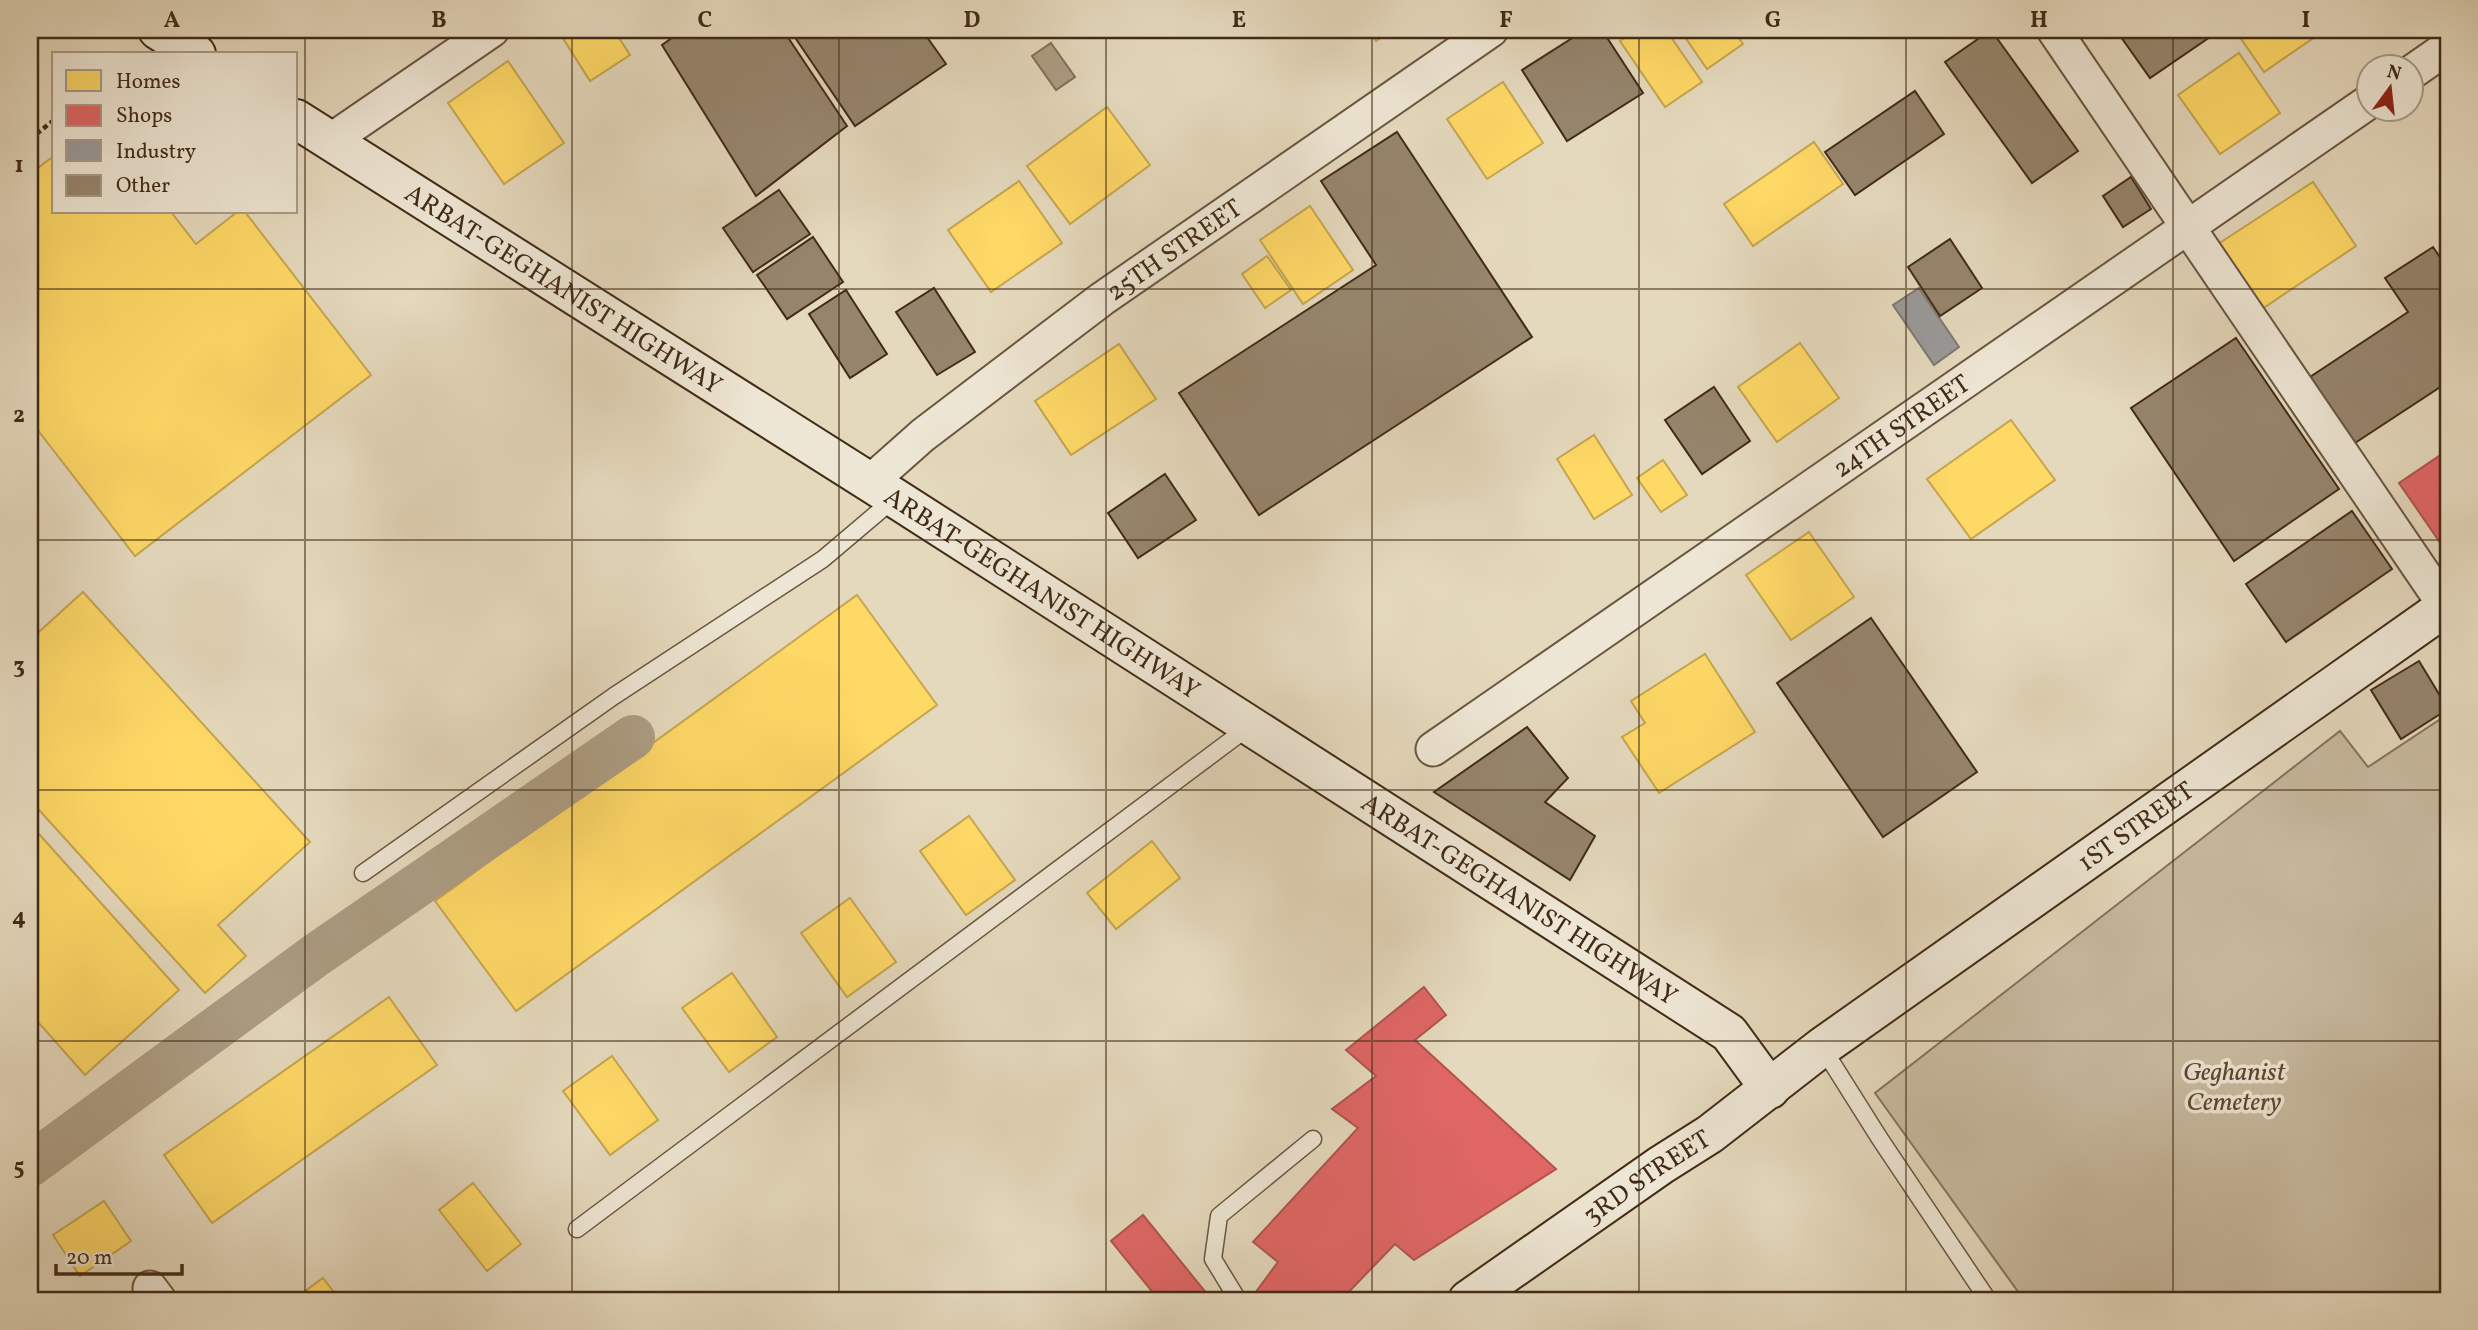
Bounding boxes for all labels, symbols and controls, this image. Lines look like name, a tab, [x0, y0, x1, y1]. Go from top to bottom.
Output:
text: A	[164, 5, 180, 37]
text: B	[431, 5, 447, 37]
text: C	[698, 5, 712, 37]
text: D	[964, 5, 981, 37]
text: E	[1232, 5, 1246, 37]
text: F	[1499, 5, 1513, 37]
text: G	[1765, 5, 1781, 37]
text: H	[2030, 5, 2048, 37]
text: I	[2302, 5, 2310, 37]
legend	[52, 52, 298, 214]
north arrow	[2356, 52, 2426, 122]
text: N	[2384, 59, 2404, 88]
text: Homes	[116, 68, 181, 97]
text: Shops	[116, 102, 172, 131]
text: Industry	[116, 138, 197, 167]
text: 1	[14, 150, 24, 182]
text: Other	[116, 172, 170, 201]
street label: ARBAT-GEGHANIST HIGHWAY	[397, 176, 728, 404]
street label: 25TH STREET	[1100, 191, 1250, 311]
street label: 24TH STREET	[1826, 367, 1978, 487]
text: 2	[13, 400, 25, 432]
street label: ARBAT-GEGHANIST HIGHWAY	[876, 479, 1206, 709]
text: 3	[13, 651, 25, 683]
street label: 1ST STREET	[2071, 774, 2202, 881]
street label: ARBAT-GEGHANIST HIGHWAY	[1354, 786, 1684, 1015]
text: 4	[12, 902, 26, 934]
park label: Geghanist Cemetery	[2183, 1055, 2286, 1121]
street label: 3RD STREET	[1576, 1122, 1718, 1234]
text: 5	[13, 1152, 25, 1184]
scale bar	[56, 1232, 182, 1276]
text: 20 m	[66, 1244, 112, 1273]

